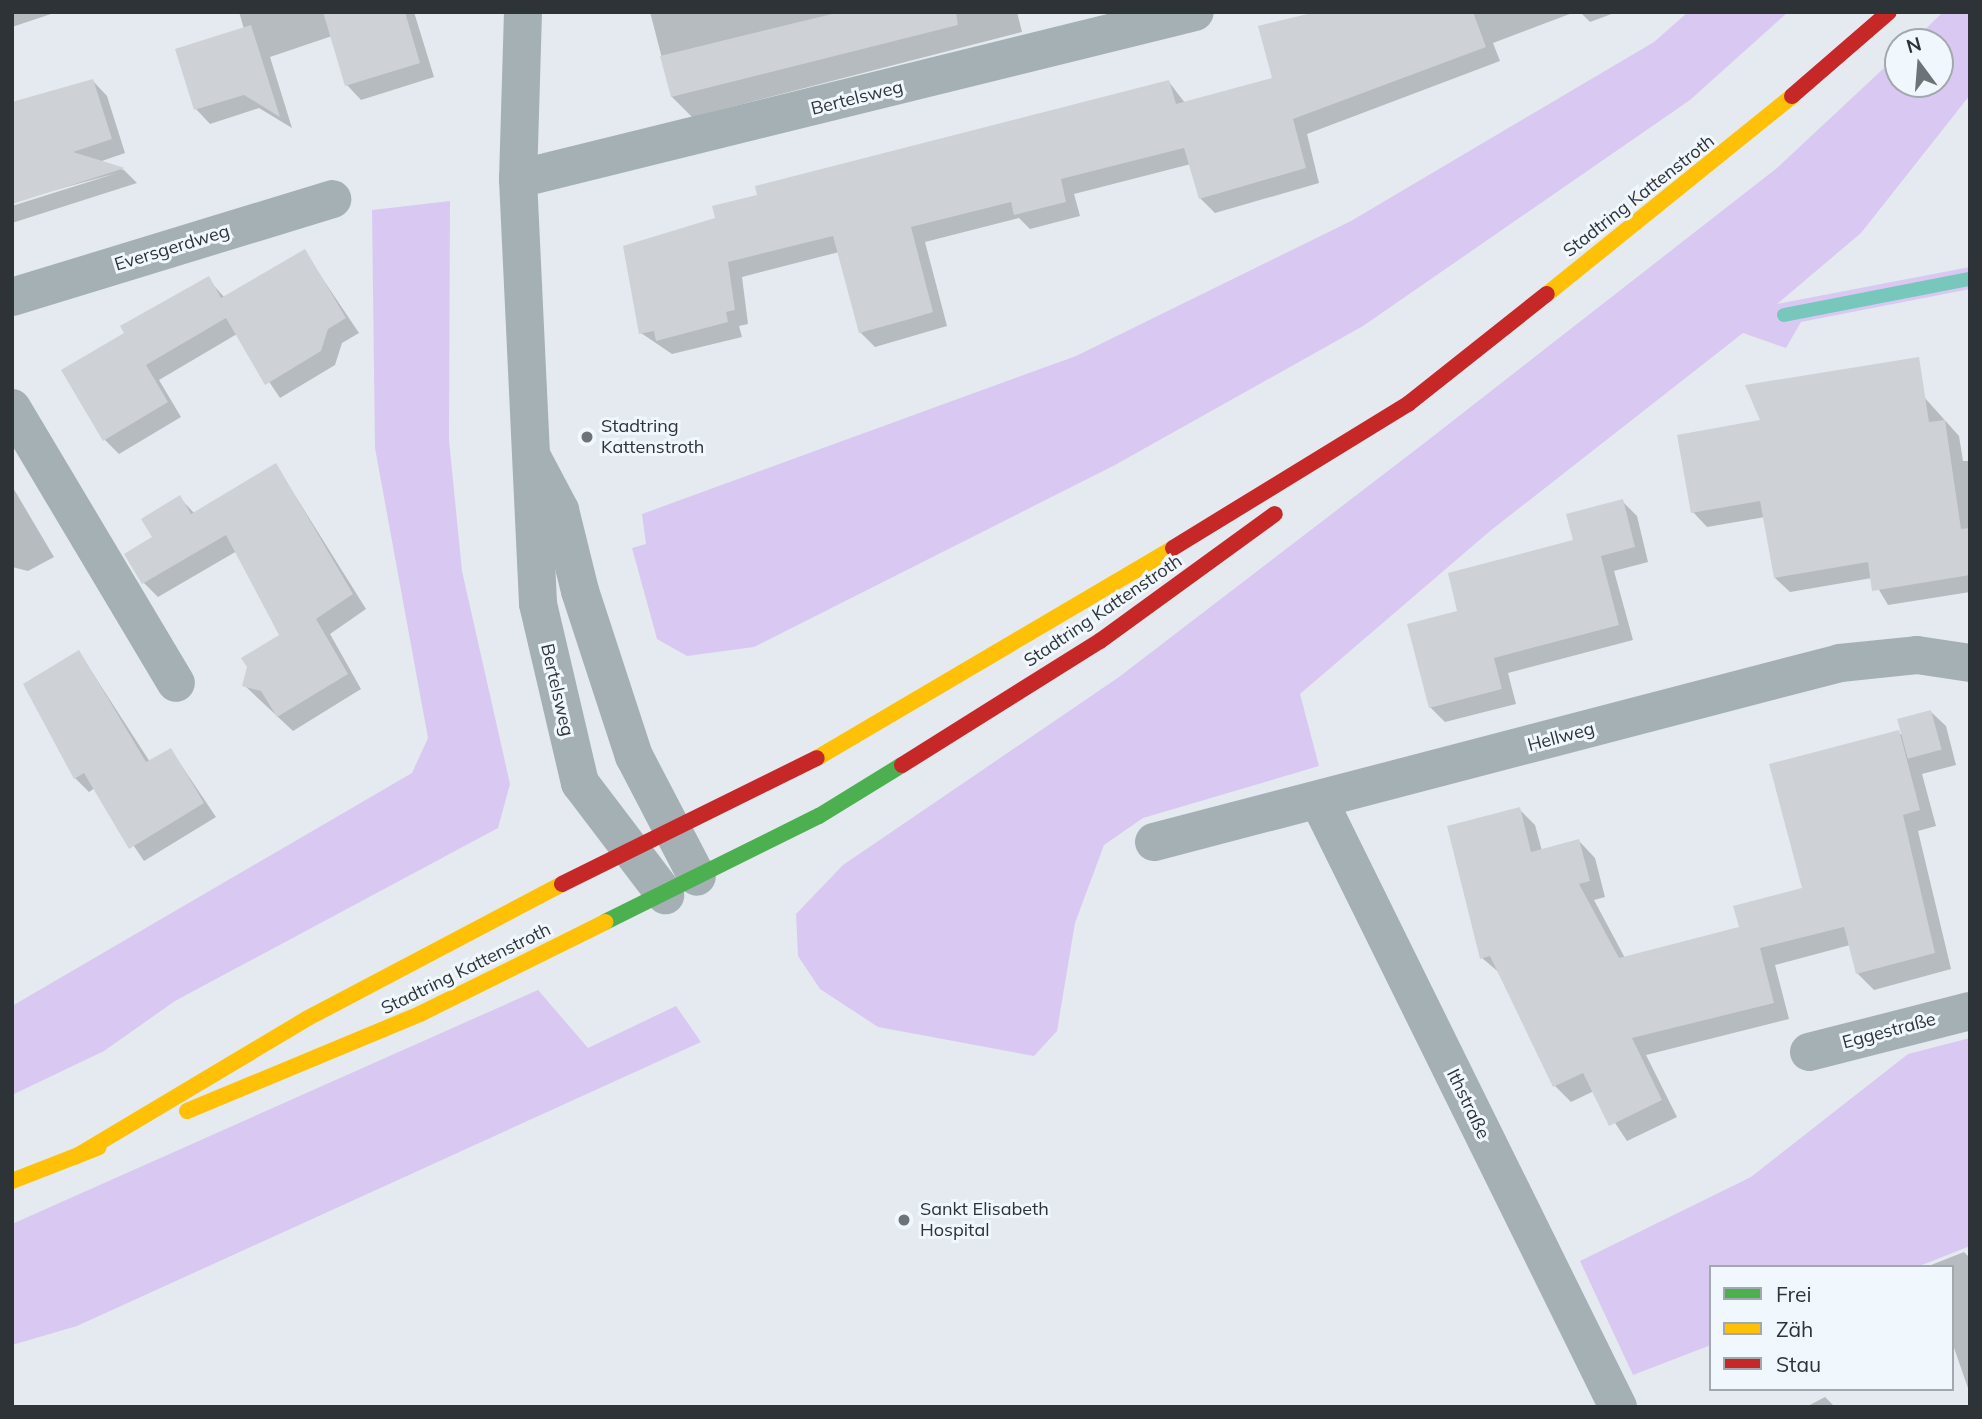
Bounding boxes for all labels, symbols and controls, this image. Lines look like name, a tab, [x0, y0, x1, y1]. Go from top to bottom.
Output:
north arrow	[1884, 28, 1954, 98]
text: N	[1904, 31, 1924, 58]
street label: Bertelsweg	[809, 76, 905, 120]
street label: Stadtring Kattenstroth	[1559, 130, 1719, 262]
street label: Eversgerdweg	[112, 220, 232, 276]
place label: Stadtring Kattenstroth	[601, 416, 704, 458]
marker: Stadtring Kattenstroth	[579, 429, 595, 445]
street label: Stadtring Kattenstroth	[1020, 550, 1186, 672]
street label: Bertelsweg	[536, 642, 578, 738]
street label: Hellweg	[1525, 718, 1597, 756]
street label: Stadtring Kattenstroth	[378, 919, 554, 1019]
street label: Eggestraße	[1840, 1008, 1938, 1054]
street label: Ithstraße	[1442, 1066, 1494, 1142]
place label: Sankt Elisabeth Hospital	[920, 1199, 1049, 1242]
marker: Sankt Elisabeth Hospital	[894, 1210, 914, 1230]
legend	[1709, 1265, 1954, 1391]
text: Frei	[1776, 1281, 1812, 1307]
text: Zäh	[1776, 1316, 1813, 1342]
text: Stau	[1776, 1351, 1821, 1377]

